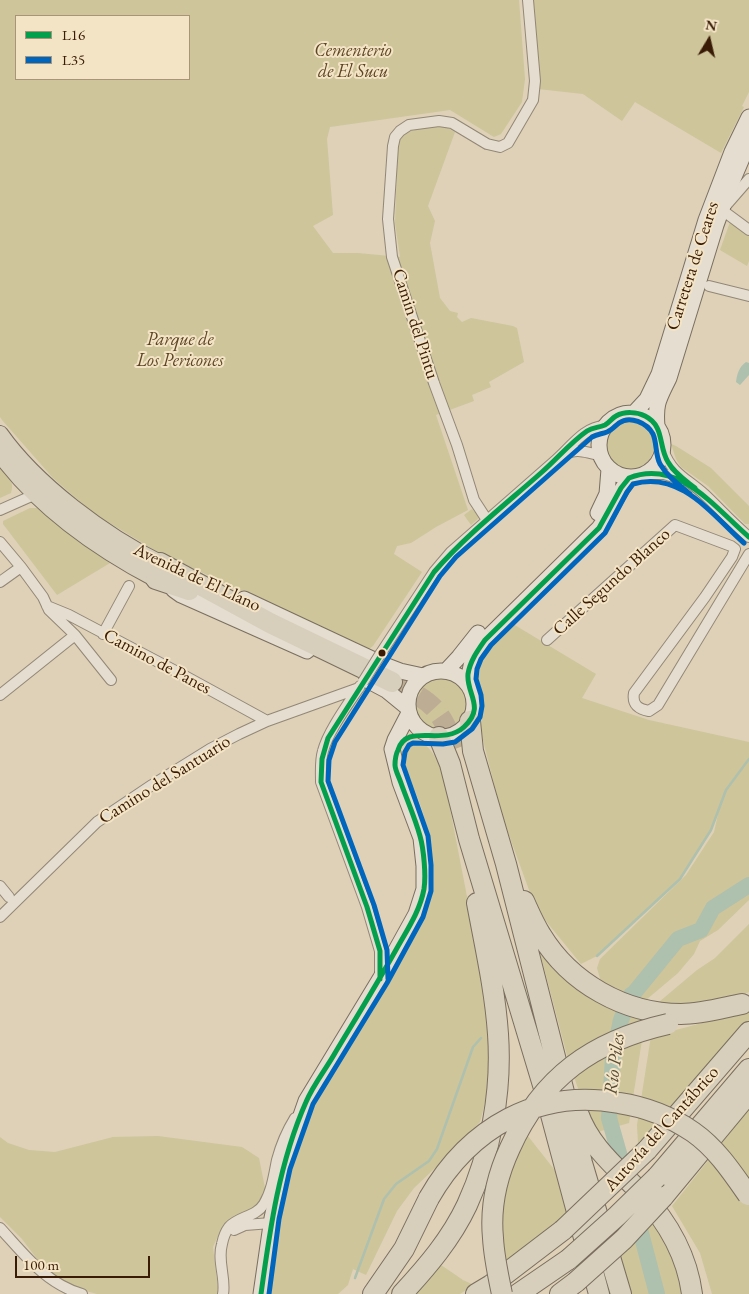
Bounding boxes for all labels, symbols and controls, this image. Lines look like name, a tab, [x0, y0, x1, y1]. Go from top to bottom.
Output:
legend	[15, 15, 190, 80]
north arrow	[684, 15, 734, 65]
text: N	[704, 15, 718, 35]
text: L16	[62, 25, 85, 44]
park label: Cementerio de El Sucu	[314, 40, 392, 82]
text: L35	[62, 50, 85, 69]
street label: Carretera de Ceares	[662, 199, 724, 333]
street label: Camin del Pintu	[387, 266, 443, 382]
park label: Parque de Los Pericones	[137, 329, 223, 372]
street label: Calle Segundo Blanco	[549, 524, 675, 640]
street label: Avenida de El Llano	[130, 539, 264, 617]
street label: Camino de Panes	[100, 625, 214, 699]
unlabelled marker	[377, 648, 387, 658]
street label: Camino del Santuario	[95, 731, 235, 829]
water label: Río Piles	[600, 1032, 630, 1096]
street label: Autovía del Cantábrico	[600, 1062, 724, 1196]
scale bar	[18, 1246, 152, 1278]
text: 100 m	[23, 1255, 59, 1274]

